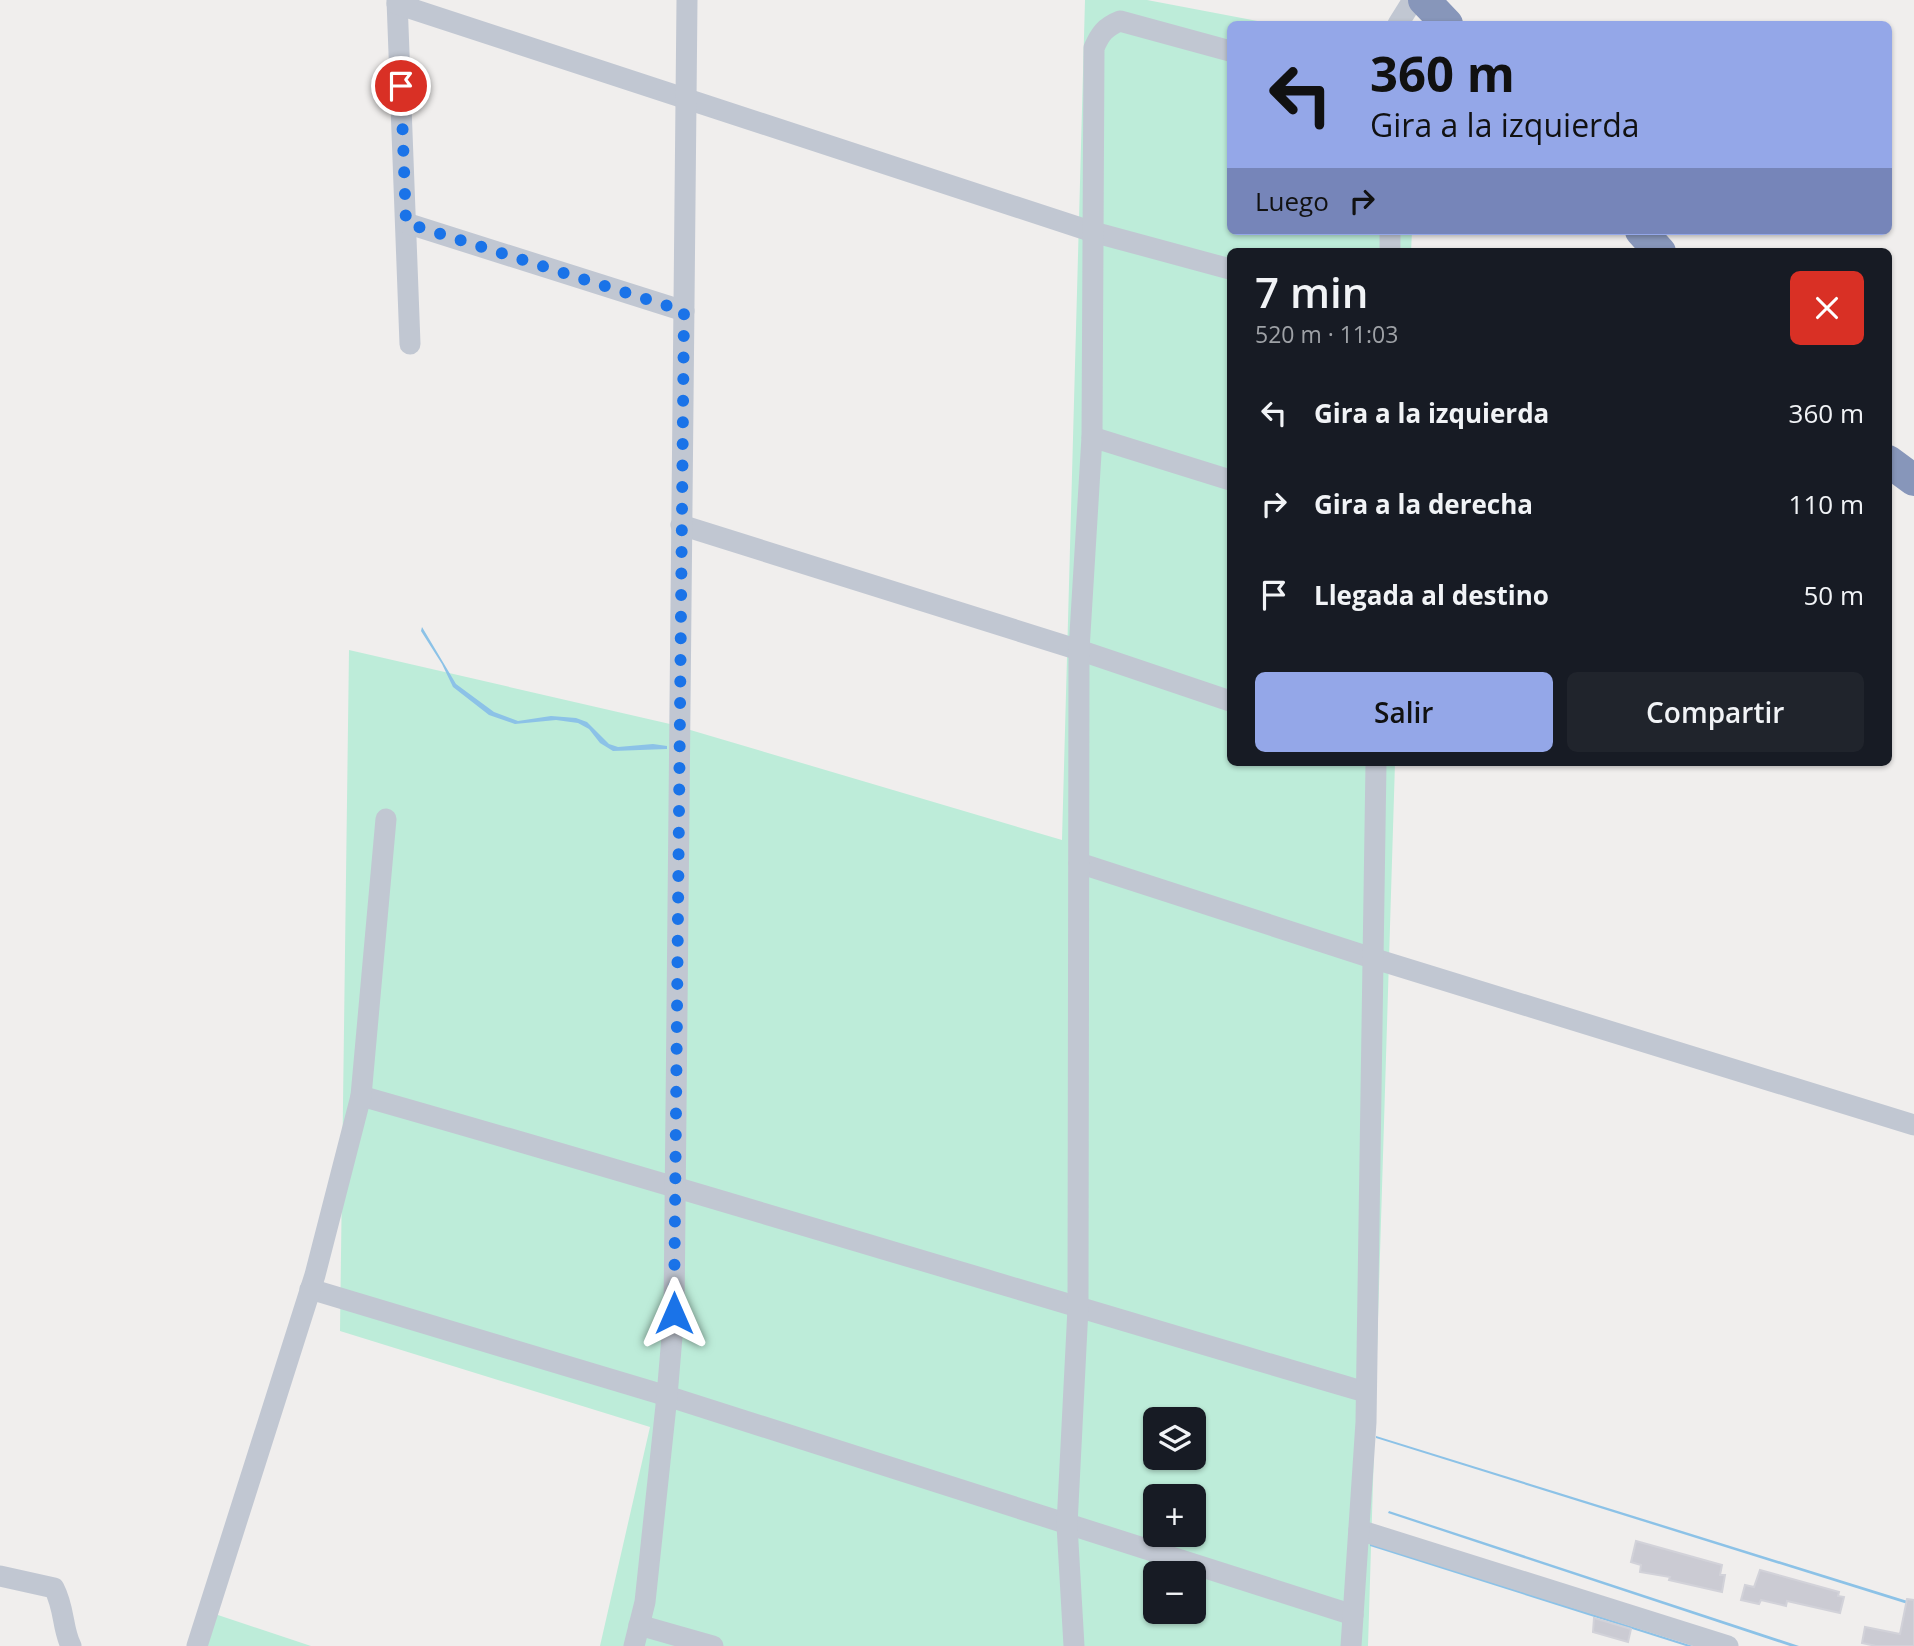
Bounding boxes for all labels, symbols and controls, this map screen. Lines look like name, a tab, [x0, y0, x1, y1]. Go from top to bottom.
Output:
text: 360 m	[1370, 40, 1515, 106]
icon: left	[1255, 49, 1346, 140]
pin	[371, 56, 431, 116]
icon: arrive	[382, 67, 420, 105]
text: Gira a la izquierda	[1370, 103, 1640, 146]
icon: right	[1343, 182, 1381, 220]
text: Luego	[1255, 183, 1329, 219]
text: 7 min	[1255, 263, 1368, 320]
button: close	[1790, 271, 1864, 345]
text: 520 m · 11:03	[1255, 318, 1398, 350]
icon: left	[1255, 394, 1293, 432]
text: Gira a la izquierda	[1314, 395, 1549, 431]
text: 360 m	[1789, 395, 1864, 431]
icon: right	[1255, 485, 1293, 523]
text: Gira a la derecha	[1314, 486, 1533, 522]
text: 110 m	[1789, 486, 1864, 522]
icon: arrive	[1255, 576, 1293, 614]
text: Llegada al destino	[1314, 577, 1549, 613]
text: 50 m	[1803, 577, 1864, 613]
button: Salir	[1255, 672, 1553, 752]
button: Compartir	[1567, 672, 1864, 752]
position arrow	[637, 1276, 711, 1350]
map controls	[1143, 1407, 1206, 1624]
button: layers	[1143, 1407, 1206, 1470]
button: +	[1143, 1484, 1206, 1547]
button: −	[1143, 1561, 1206, 1624]

